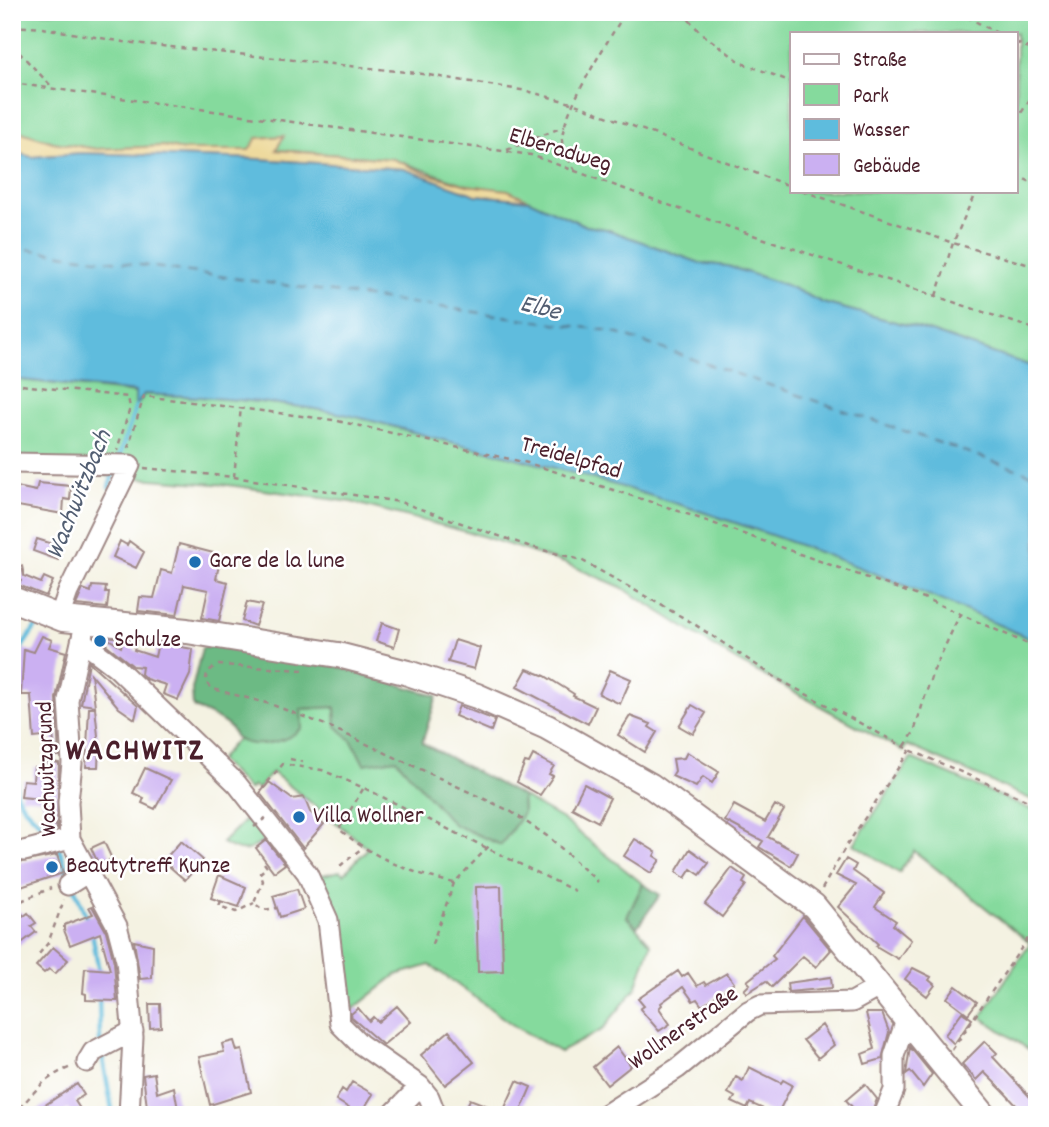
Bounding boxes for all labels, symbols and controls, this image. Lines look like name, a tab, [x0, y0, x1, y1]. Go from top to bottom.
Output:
legend	[790, 32, 1018, 192]
text: Straße	[853, 47, 907, 77]
text: Park	[853, 83, 889, 113]
text: Wasser	[853, 117, 910, 147]
street label: Elberadweg	[505, 119, 615, 183]
text: Gebäude	[853, 153, 921, 183]
water label: Elbe	[516, 286, 566, 332]
water label: Wachwitzbach	[37, 424, 123, 565]
street label: Treidelpfad	[517, 428, 625, 490]
place label: Gare de la lune	[209, 545, 345, 579]
marker: Gare de la lune	[187, 554, 203, 570]
place label: Schulze	[114, 624, 181, 658]
marker: Schulze	[92, 633, 108, 649]
street label: Wachwitzgrund	[29, 701, 67, 837]
district label: WACHWITZ	[65, 730, 205, 776]
place label: Villa Wollner	[313, 800, 424, 834]
marker: Villa Wollner	[291, 809, 307, 825]
place label: Beautytreff Kunze	[66, 850, 230, 884]
marker: Beautytreff Kunze	[44, 859, 60, 875]
street label: Wollnerstraße	[622, 979, 746, 1079]

